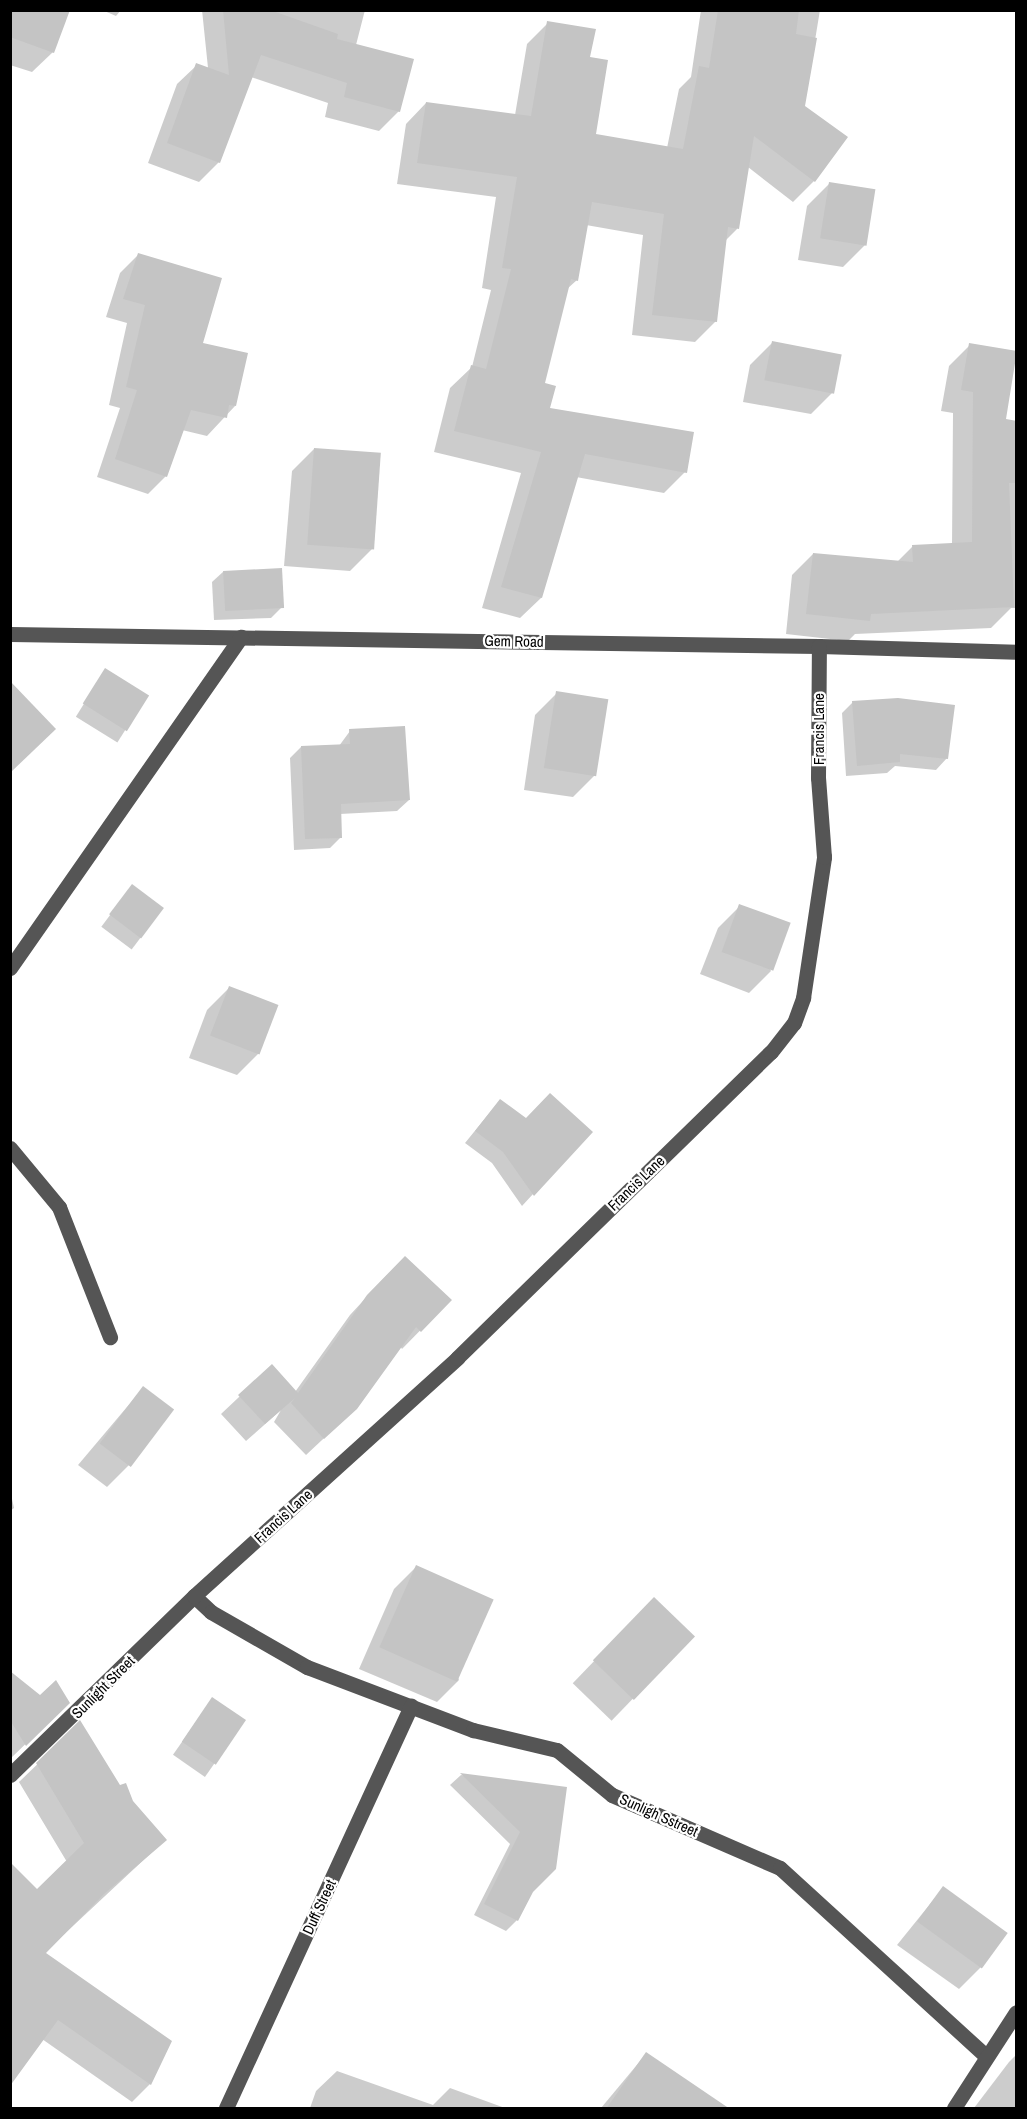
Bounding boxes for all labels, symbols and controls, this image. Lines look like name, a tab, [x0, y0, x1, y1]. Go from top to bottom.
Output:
street label: Gem Road	[484, 631, 544, 651]
street label: Francis Lane	[810, 693, 828, 765]
street label: Francis Lane	[604, 1152, 668, 1214]
street label: Francis Lane	[250, 1485, 316, 1547]
street label: Sunlight Street	[68, 1652, 138, 1722]
street label: Sunligh Sstreet	[617, 1790, 701, 1840]
street label: Duff Street	[298, 1877, 340, 1937]

